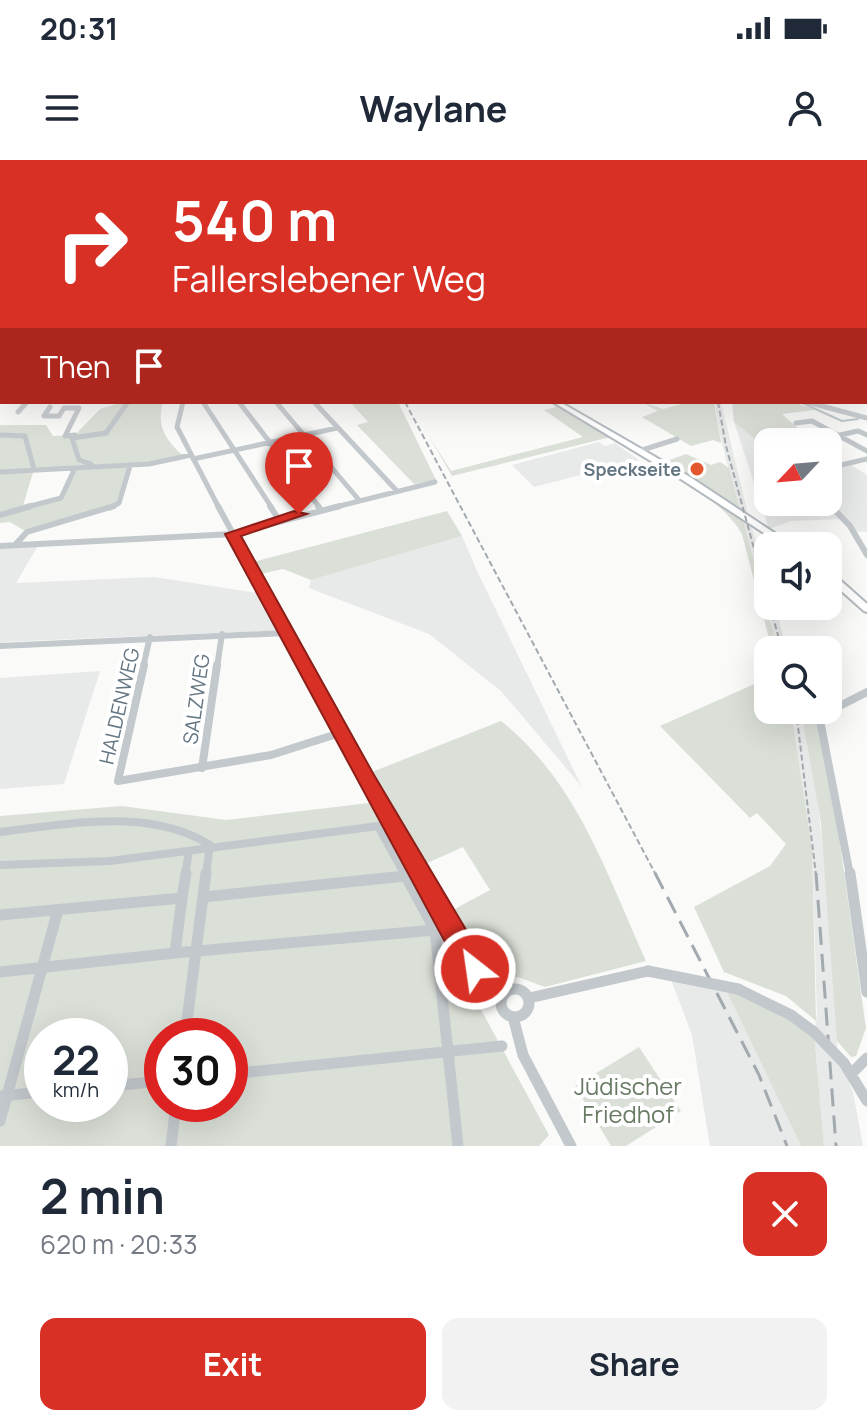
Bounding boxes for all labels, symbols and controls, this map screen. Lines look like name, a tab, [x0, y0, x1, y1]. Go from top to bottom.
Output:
text: 20:31	[40, 8, 118, 49]
text: Waylane	[359, 84, 508, 133]
icon: menu	[40, 86, 84, 130]
icon: person	[783, 86, 827, 130]
text: 540 m	[172, 181, 337, 258]
icon: right	[40, 192, 144, 296]
text: Fallerslebener Weg	[172, 254, 486, 303]
icon: arrive	[127, 344, 171, 388]
text: Then	[40, 346, 111, 387]
north arrow	[754, 428, 842, 516]
map controls	[754, 428, 842, 724]
pin	[265, 432, 333, 514]
icon: arrive	[277, 444, 321, 488]
place label: Speckseite	[584, 457, 681, 481]
marker: Speckseite	[688, 460, 706, 478]
button: sound	[754, 532, 842, 620]
button: search	[754, 636, 842, 724]
street label: HALDENWEG	[92, 645, 146, 767]
street label: SALZWEG	[176, 652, 216, 746]
position arrow	[433, 927, 517, 1011]
speed limit sign: 30	[144, 1018, 248, 1122]
text: 22	[52, 1032, 100, 1087]
park label: Jüdischer Friedhof	[574, 1069, 682, 1130]
text: km/h	[53, 1076, 99, 1103]
text: 2 min	[40, 1163, 165, 1228]
button: close	[743, 1172, 827, 1256]
text: 620 m · 20:33	[40, 1226, 198, 1262]
button: Exit	[40, 1318, 426, 1410]
button: Share	[442, 1318, 827, 1410]

